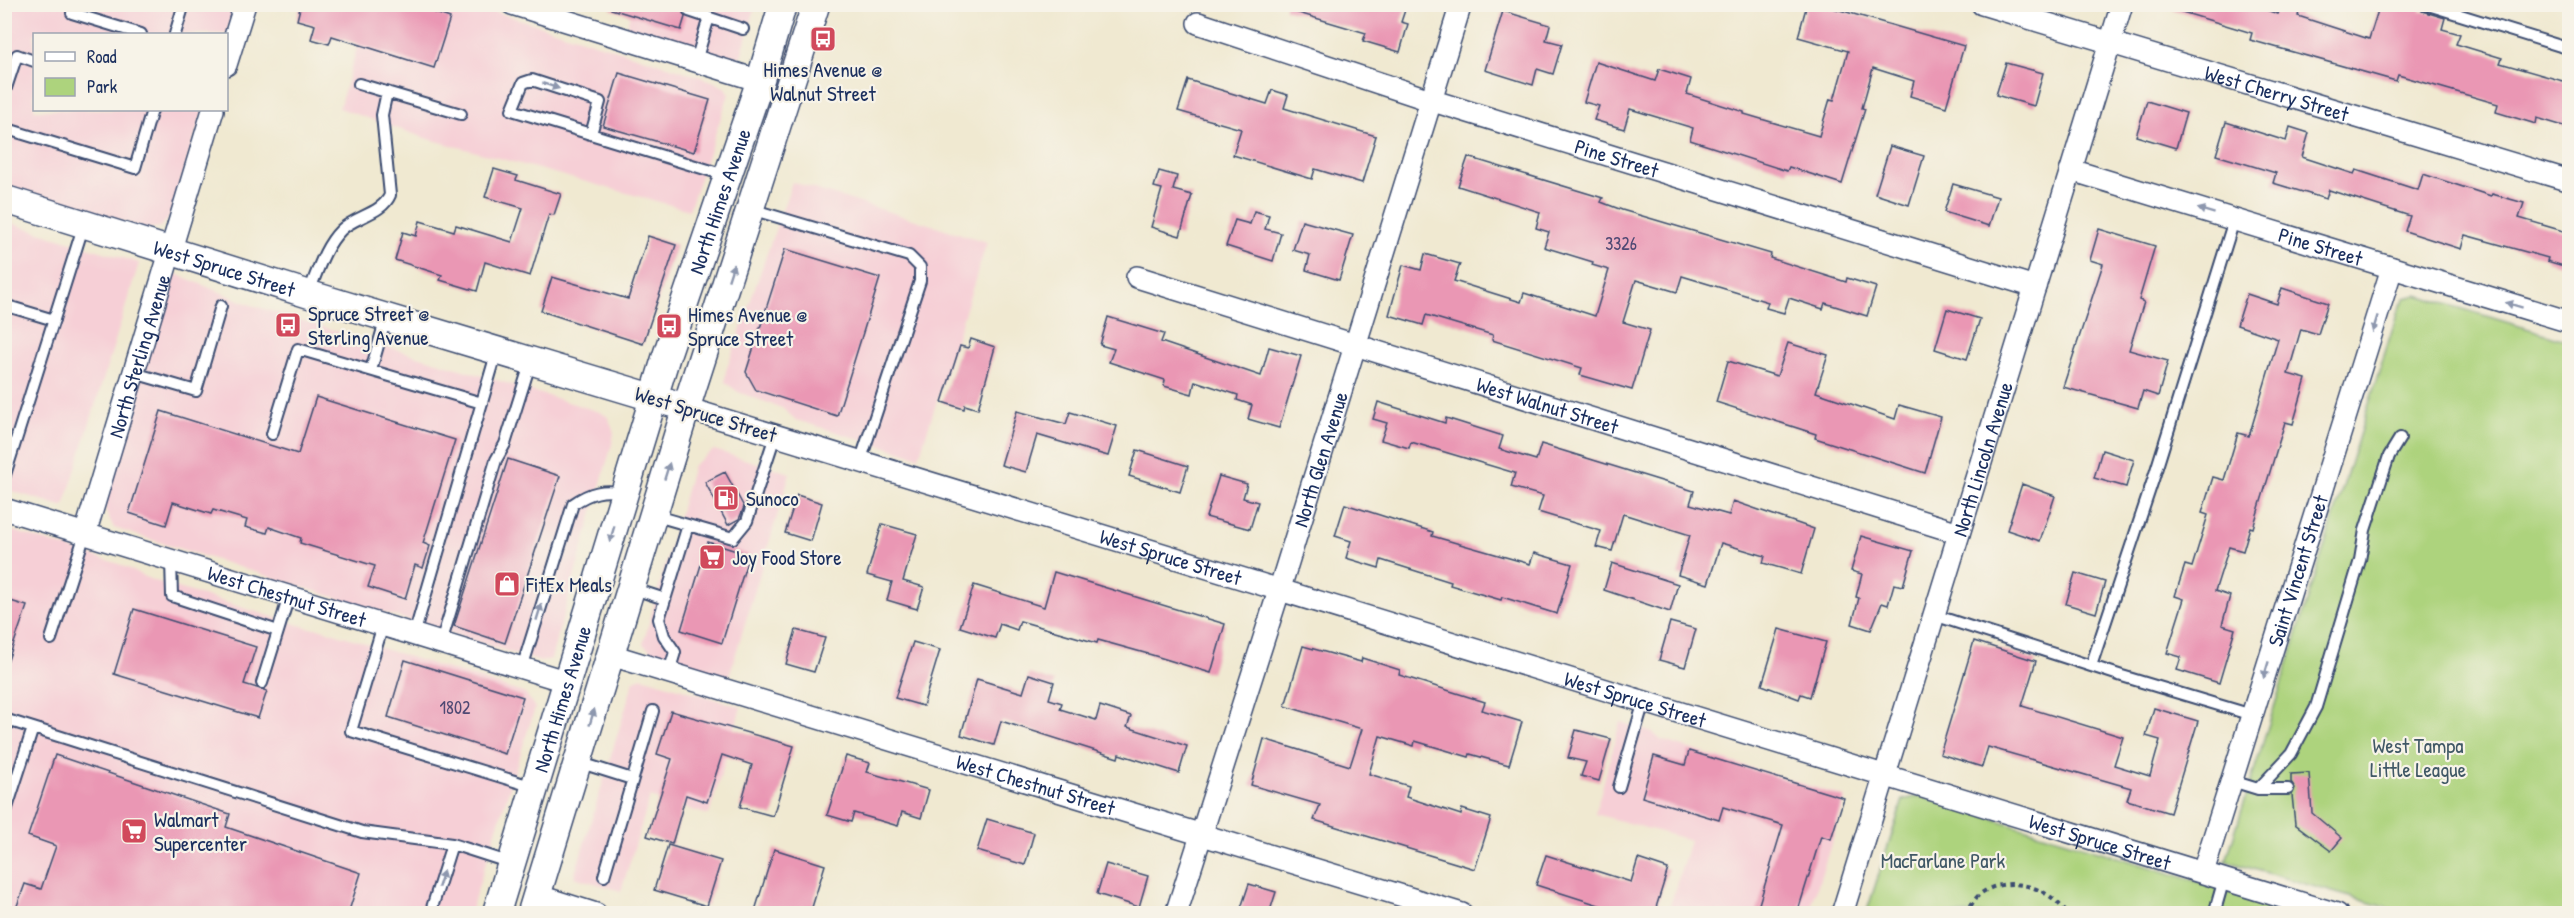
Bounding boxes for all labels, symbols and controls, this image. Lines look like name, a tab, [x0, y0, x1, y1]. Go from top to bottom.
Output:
bus stop icon: Himes Avenue @ Walnut Street	[808, 24, 838, 54]
legend	[33, 33, 228, 111]
text: Road	[87, 44, 117, 69]
place label: Himes Avenue @ Walnut Street	[763, 55, 883, 108]
street label: West Cherry Street	[2201, 57, 2353, 128]
text: Park	[87, 74, 118, 99]
one-way arrow	[542, 82, 560, 91]
street label: North Himes Avenue	[681, 125, 757, 278]
street label: Pine Street	[1571, 131, 1663, 185]
one-way arrow	[2197, 206, 2215, 215]
street label: Pine Street	[2275, 220, 2367, 273]
house number: 3326	[1605, 231, 1637, 256]
street label: West Spruce Street	[150, 232, 300, 304]
one-way arrow	[726, 263, 736, 281]
street label: North Sterling Avenue	[100, 271, 177, 441]
place label: Spruce Street @ Sterling Avenue	[308, 299, 430, 352]
place label: Himes Avenue @ Spruce Street	[688, 300, 808, 353]
one-way arrow	[2504, 300, 2522, 309]
bus stop icon: Spruce Street @ Sterling Avenue	[273, 310, 303, 340]
bus stop icon: Himes Avenue @ Spruce Street	[654, 311, 684, 341]
one-way arrow	[2370, 315, 2379, 333]
street label: West Walnut Street	[1473, 369, 1623, 441]
street label: North Lincoln Avenue	[1945, 378, 2019, 540]
street label: West Spruce Street	[632, 379, 781, 450]
street label: North Glen Avenue	[1285, 388, 1354, 531]
one-way arrow	[663, 461, 672, 479]
fuel station icon: Sunoco	[711, 483, 741, 513]
place label: Sunoco	[746, 484, 799, 513]
street label: Saint Vincent Street	[2260, 490, 2335, 650]
street label: West Spruce Street	[1096, 521, 1246, 592]
one-way arrow	[607, 525, 616, 543]
supermarket icon: Joy Food Store	[697, 542, 727, 572]
place label: Joy Food Store	[732, 543, 842, 572]
street label: West Chestnut Street	[204, 558, 371, 634]
shop icon: FitEx Meals	[492, 569, 522, 599]
place label: FitEx Meals	[525, 570, 612, 599]
one-way arrow	[535, 603, 544, 621]
street label: North Himes Avenue	[526, 622, 598, 776]
one-way arrow	[2261, 661, 2270, 679]
street label: West Spruce Street	[1561, 664, 1711, 735]
house number: 1802	[440, 695, 471, 720]
one-way arrow	[588, 708, 597, 726]
park label: West Tampa Little League	[2370, 731, 2466, 784]
street label: West Chestnut Street	[953, 746, 1119, 822]
place label: Walmart Supercenter	[154, 805, 247, 858]
street label: West Spruce Street	[2026, 806, 2175, 877]
supermarket icon: Walmart Supercenter	[119, 816, 149, 846]
park label: MacFarlane Park	[1881, 846, 2006, 875]
one-way arrow	[436, 870, 446, 888]

